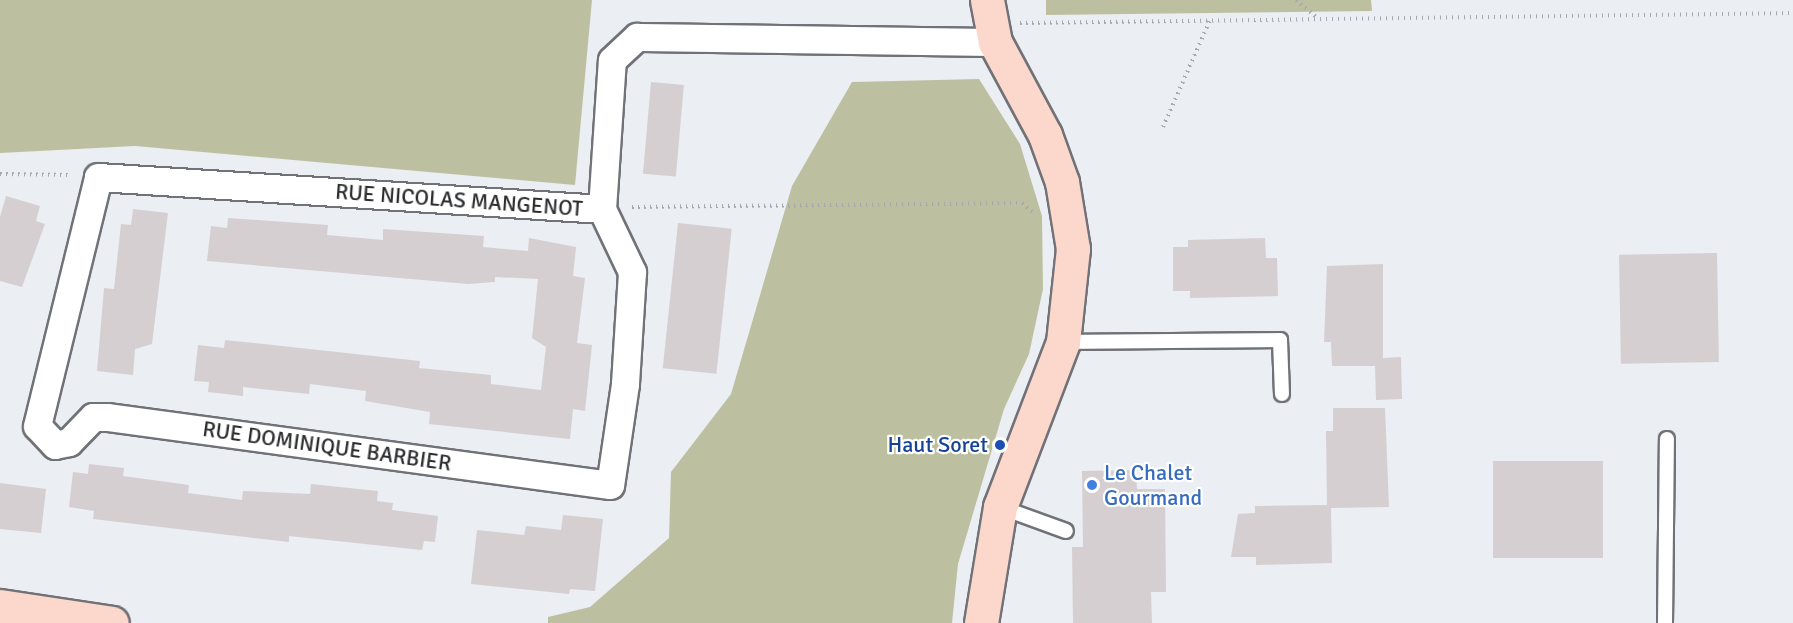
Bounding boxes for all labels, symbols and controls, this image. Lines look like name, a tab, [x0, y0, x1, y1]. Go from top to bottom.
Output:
street label: RUE NICOLAS MANGENOT	[334, 178, 584, 222]
street label: RUE DOMINIQUE BARBIER	[201, 415, 453, 477]
place label: Haut Soret	[887, 432, 988, 458]
marker: Haut Soret	[993, 438, 1007, 452]
place label: Le Chalet Gourmand	[1104, 459, 1202, 511]
marker: Le Chalet Gourmand	[1085, 478, 1099, 492]

